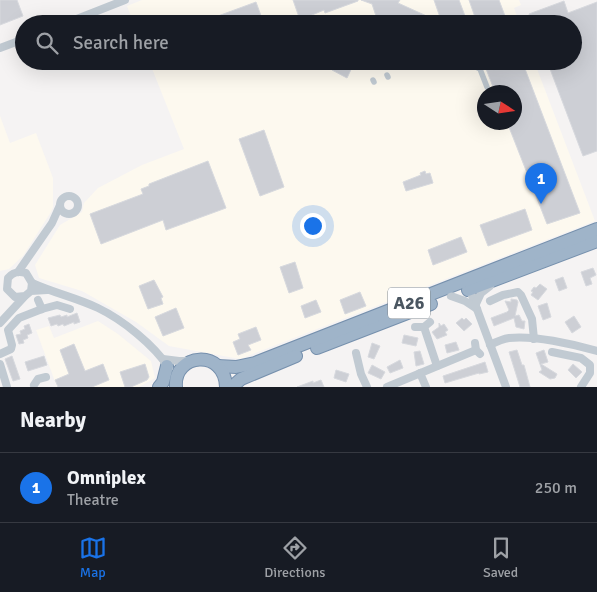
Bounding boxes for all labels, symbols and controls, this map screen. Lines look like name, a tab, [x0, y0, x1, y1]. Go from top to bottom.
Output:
search box	[15, 15, 582, 70]
icon: search	[33, 29, 61, 57]
text: Search here	[73, 31, 169, 55]
north arrow	[477, 85, 522, 130]
pin: 1	[525, 163, 557, 204]
your location	[300, 213, 326, 239]
road number: A26	[388, 288, 430, 318]
text: Nearby	[20, 407, 86, 433]
text: Omniplex	[67, 466, 146, 490]
text: 1	[32, 478, 40, 498]
text: 250 m	[535, 478, 577, 498]
text: Theatre	[67, 490, 119, 510]
tab: Map	[79, 534, 107, 581]
tab: Directions	[264, 534, 325, 581]
tab: Saved	[483, 534, 518, 581]

